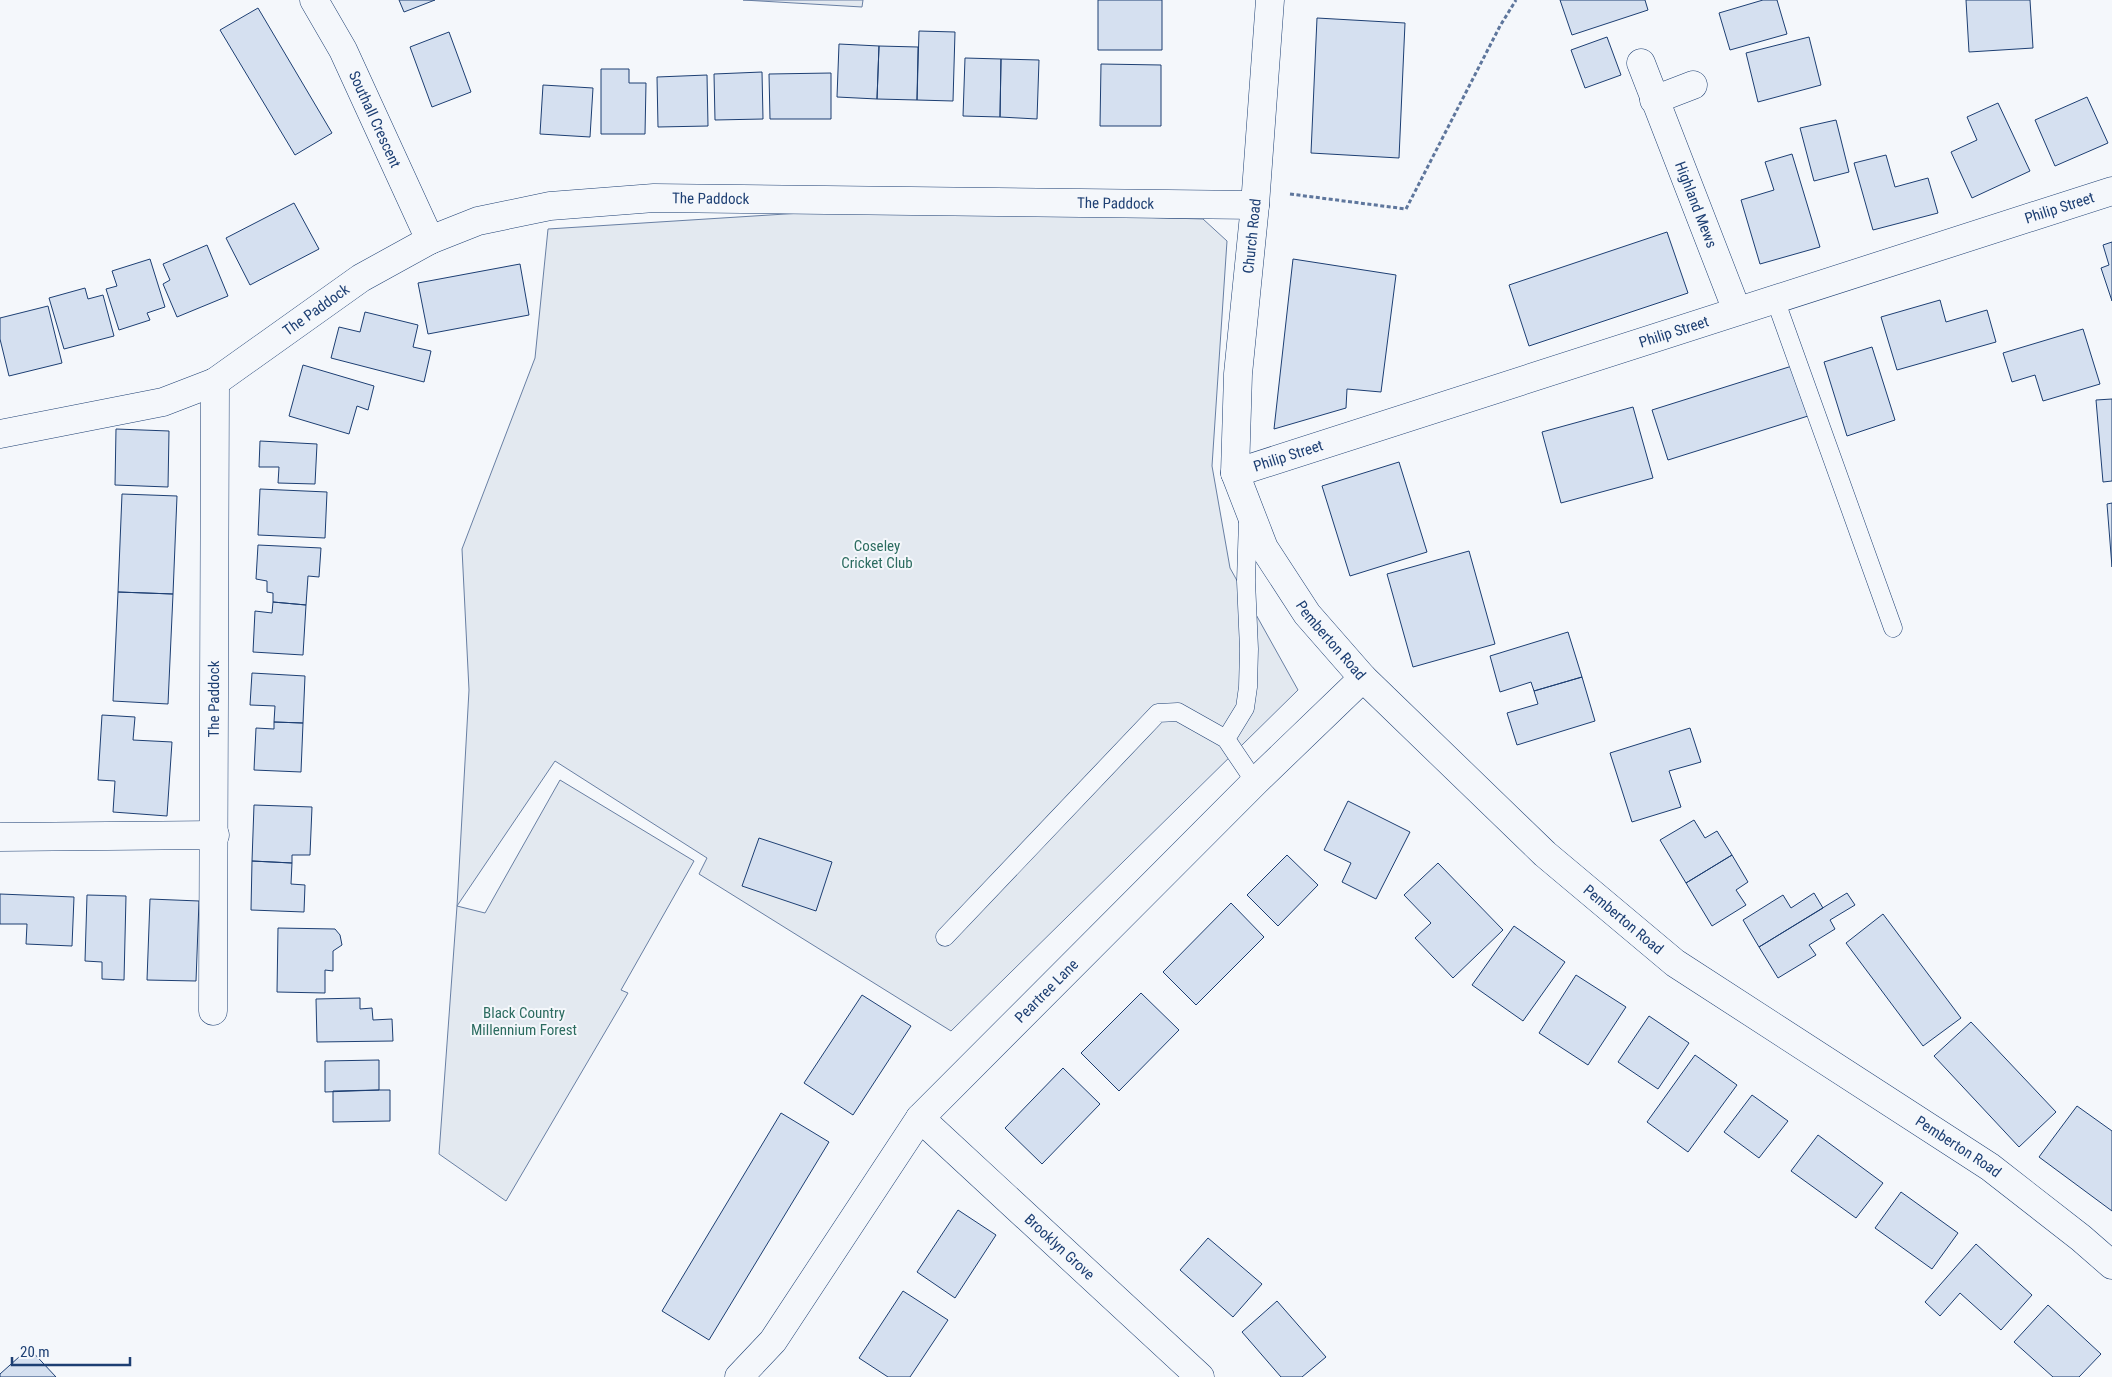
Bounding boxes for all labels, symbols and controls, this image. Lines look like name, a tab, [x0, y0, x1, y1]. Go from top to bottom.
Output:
street label: Southall Crescent	[345, 68, 405, 170]
street label: Highland Mews	[1671, 159, 1721, 251]
street label: Philip Street	[2022, 188, 2096, 227]
street label: The Paddock	[672, 189, 750, 208]
street label: The Paddock	[1077, 194, 1155, 213]
street label: Church Road	[1239, 198, 1265, 274]
street label: The Paddock	[280, 280, 353, 340]
street label: Philip Street	[1637, 312, 1711, 351]
street label: Philip Street	[1251, 436, 1325, 475]
park label: Coseley Cricket Club	[841, 537, 913, 572]
street label: Pemberton Road	[1292, 597, 1370, 684]
street label: The Paddock	[205, 660, 223, 738]
street label: Pemberton Road	[1580, 881, 1667, 958]
street label: Peartree Lane	[1011, 955, 1082, 1026]
park label: Black Country Millennium Forest	[471, 1004, 577, 1039]
street label: Pemberton Road	[1912, 1112, 2005, 1181]
street label: Brooklyn Grove	[1021, 1210, 1098, 1284]
scale bar	[12, 1334, 130, 1366]
text: 20 m	[20, 1343, 50, 1361]

